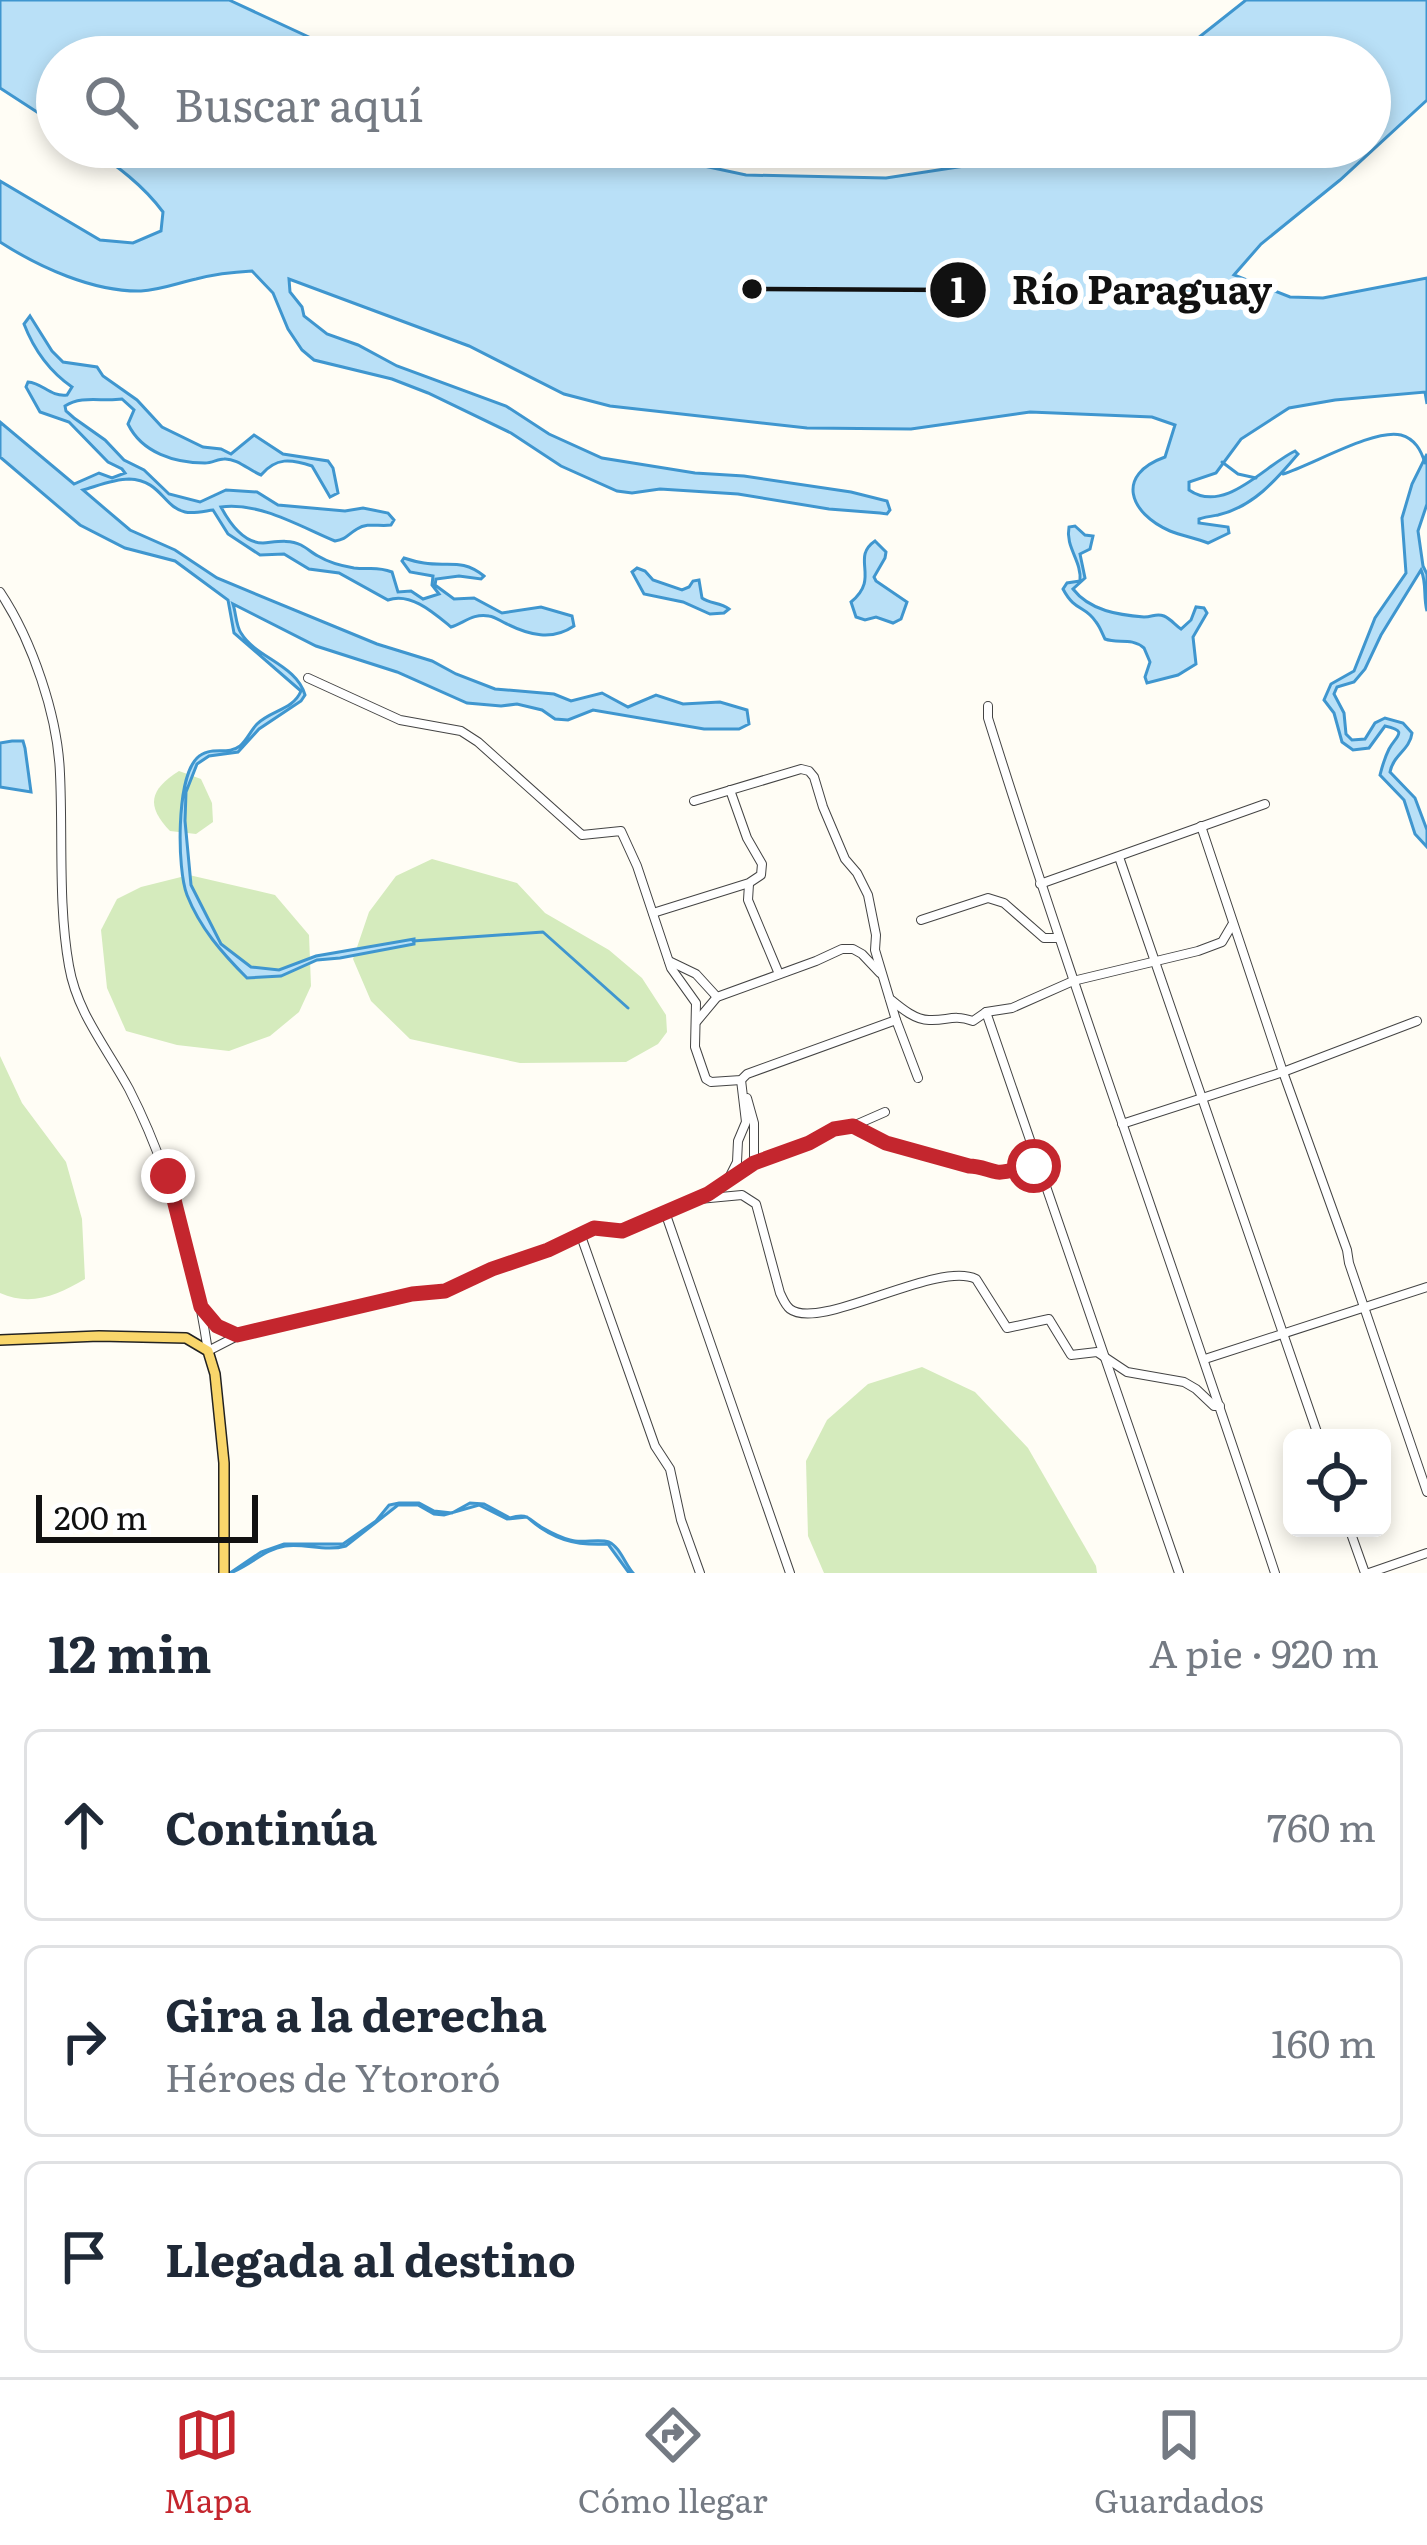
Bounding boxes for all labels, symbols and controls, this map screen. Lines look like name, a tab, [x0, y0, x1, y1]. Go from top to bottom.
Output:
search box	[36, 36, 1391, 168]
icon: search	[78, 69, 144, 135]
text: Buscar aquí	[174, 69, 423, 136]
callout: Río Paraguay	[928, 253, 1296, 328]
text: Río Paraguay	[1012, 258, 1272, 316]
text: 1	[951, 261, 966, 314]
route start	[1007, 1139, 1061, 1193]
route end	[141, 1149, 195, 1203]
map controls	[1283, 1429, 1391, 1537]
button: locate	[1283, 1429, 1391, 1537]
scale bar	[36, 1489, 258, 1542]
text: 200 m	[54, 1491, 148, 1540]
text: 12 min	[48, 1613, 212, 1689]
text: A pie · 920 m	[1149, 1622, 1379, 1680]
icon: ahead	[51, 1792, 117, 1858]
text: Continúa	[165, 1792, 377, 1859]
text: 760 m	[1267, 1796, 1376, 1854]
text: Gira a la derecha	[165, 1979, 547, 2046]
icon: right	[51, 2008, 117, 2074]
text: 160 m	[1271, 2012, 1376, 2070]
text: Héroes de Ytororó	[165, 2046, 501, 2104]
icon: arrive	[51, 2224, 117, 2290]
text: Llegada al destino	[165, 2224, 576, 2291]
tab: Mapa	[163, 2402, 251, 2523]
tab: Cómo llegar	[578, 2402, 768, 2523]
tab: Guardados	[1094, 2402, 1264, 2523]

